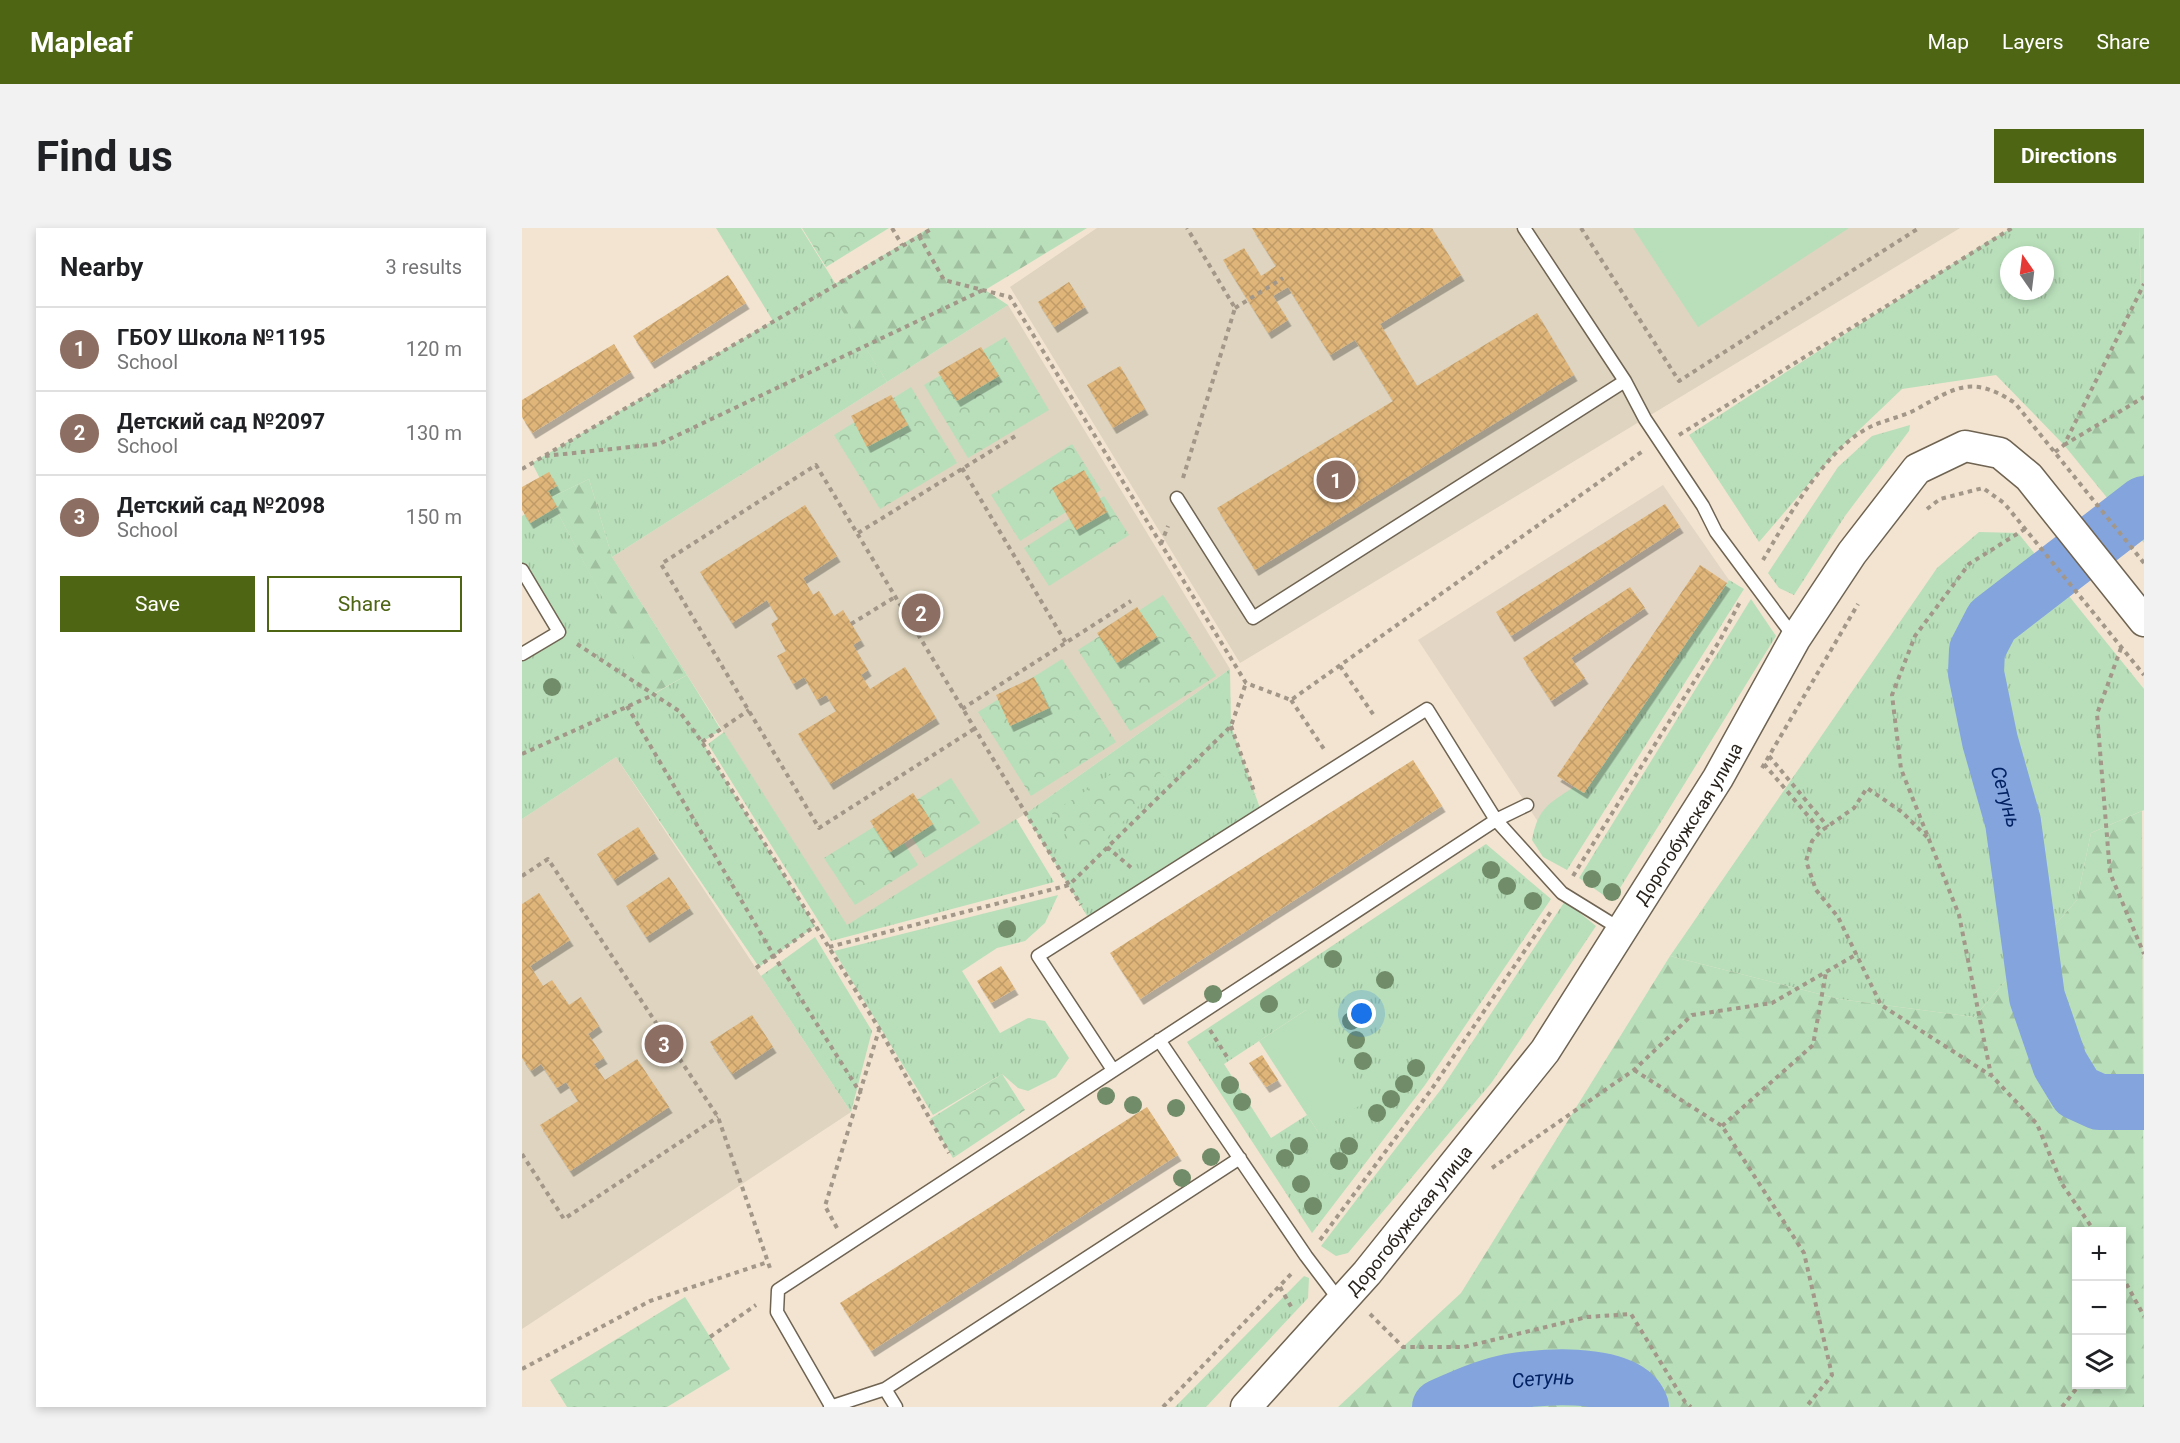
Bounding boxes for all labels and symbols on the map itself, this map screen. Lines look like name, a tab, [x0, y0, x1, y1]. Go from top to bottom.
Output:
north arrow	[2000, 246, 2054, 300]
pin: 1	[1316, 458, 1356, 502]
pin: 2	[902, 590, 940, 636]
street label: Дорогобужская улица	[1630, 739, 1746, 908]
water label: Сетунь	[1986, 763, 2026, 829]
your location	[1347, 999, 1376, 1028]
pin: 3	[644, 1022, 684, 1066]
street label: Дорогобужская улица	[1342, 1141, 1476, 1299]
water label: Сетунь	[1510, 1365, 1575, 1393]

